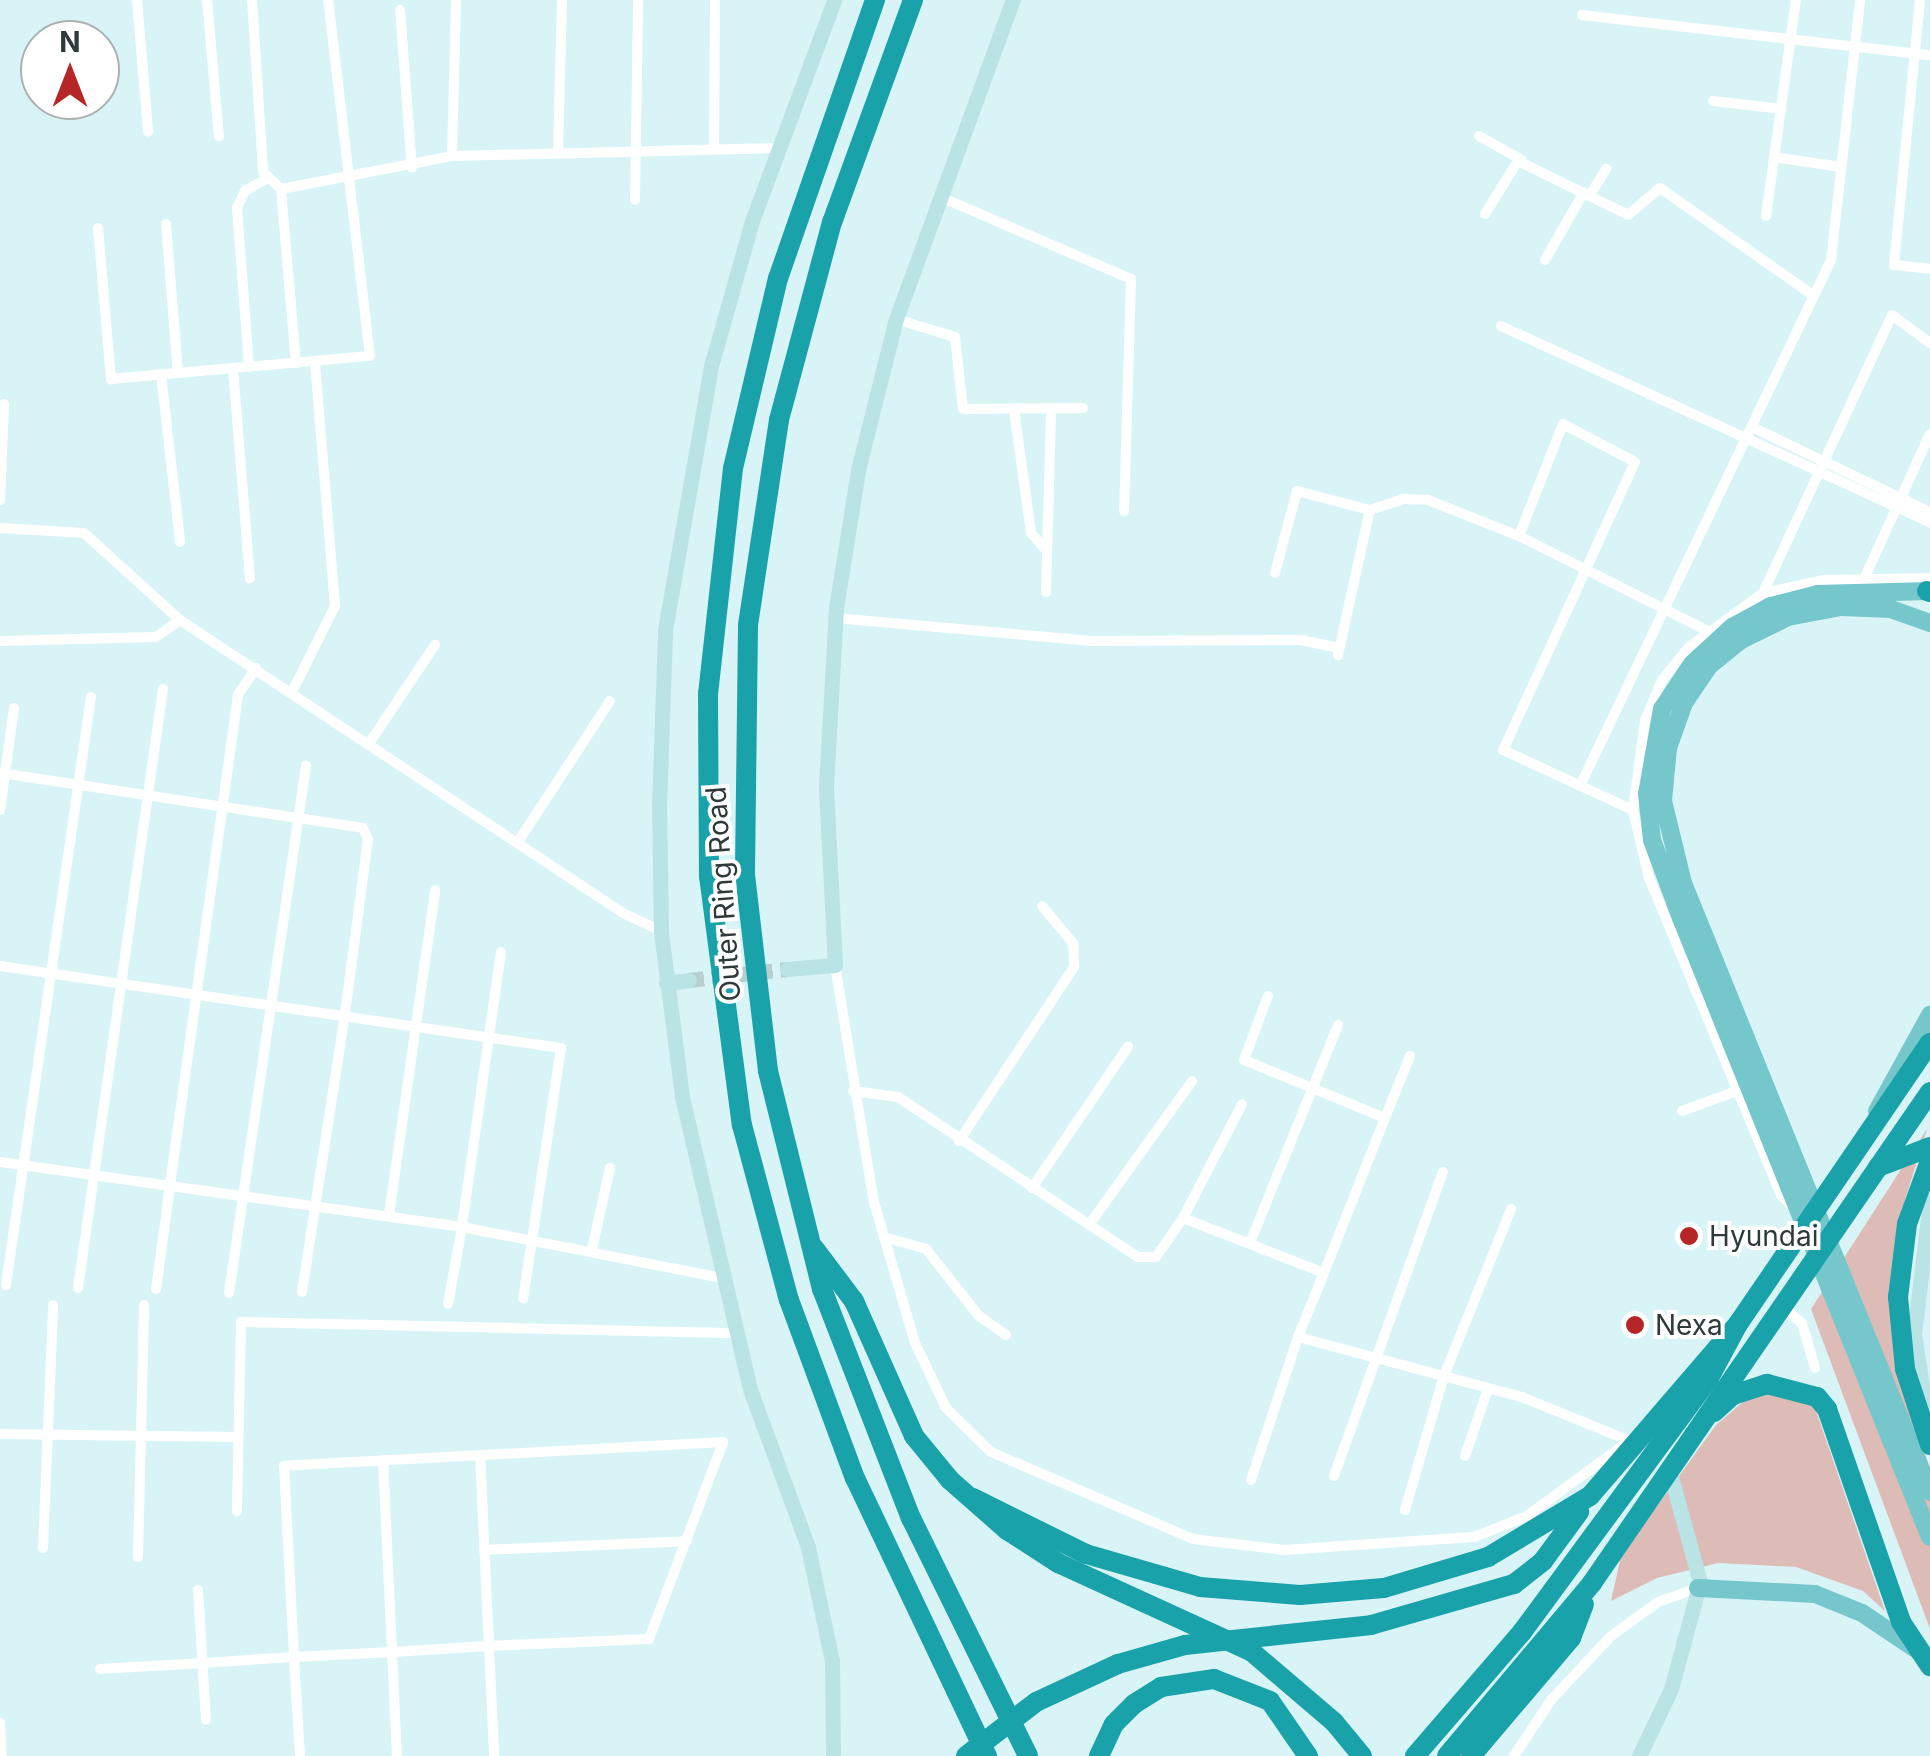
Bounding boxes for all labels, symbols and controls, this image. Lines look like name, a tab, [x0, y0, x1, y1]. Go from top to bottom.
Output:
north arrow	[20, 20, 120, 120]
text: N	[59, 25, 81, 59]
street label: Outer Ring Road	[699, 785, 747, 1003]
place label: Hyundai	[1709, 1219, 1818, 1253]
marker: Hyundai	[1678, 1225, 1700, 1247]
place label: Nexa	[1655, 1308, 1723, 1342]
marker: Nexa	[1624, 1314, 1646, 1336]

